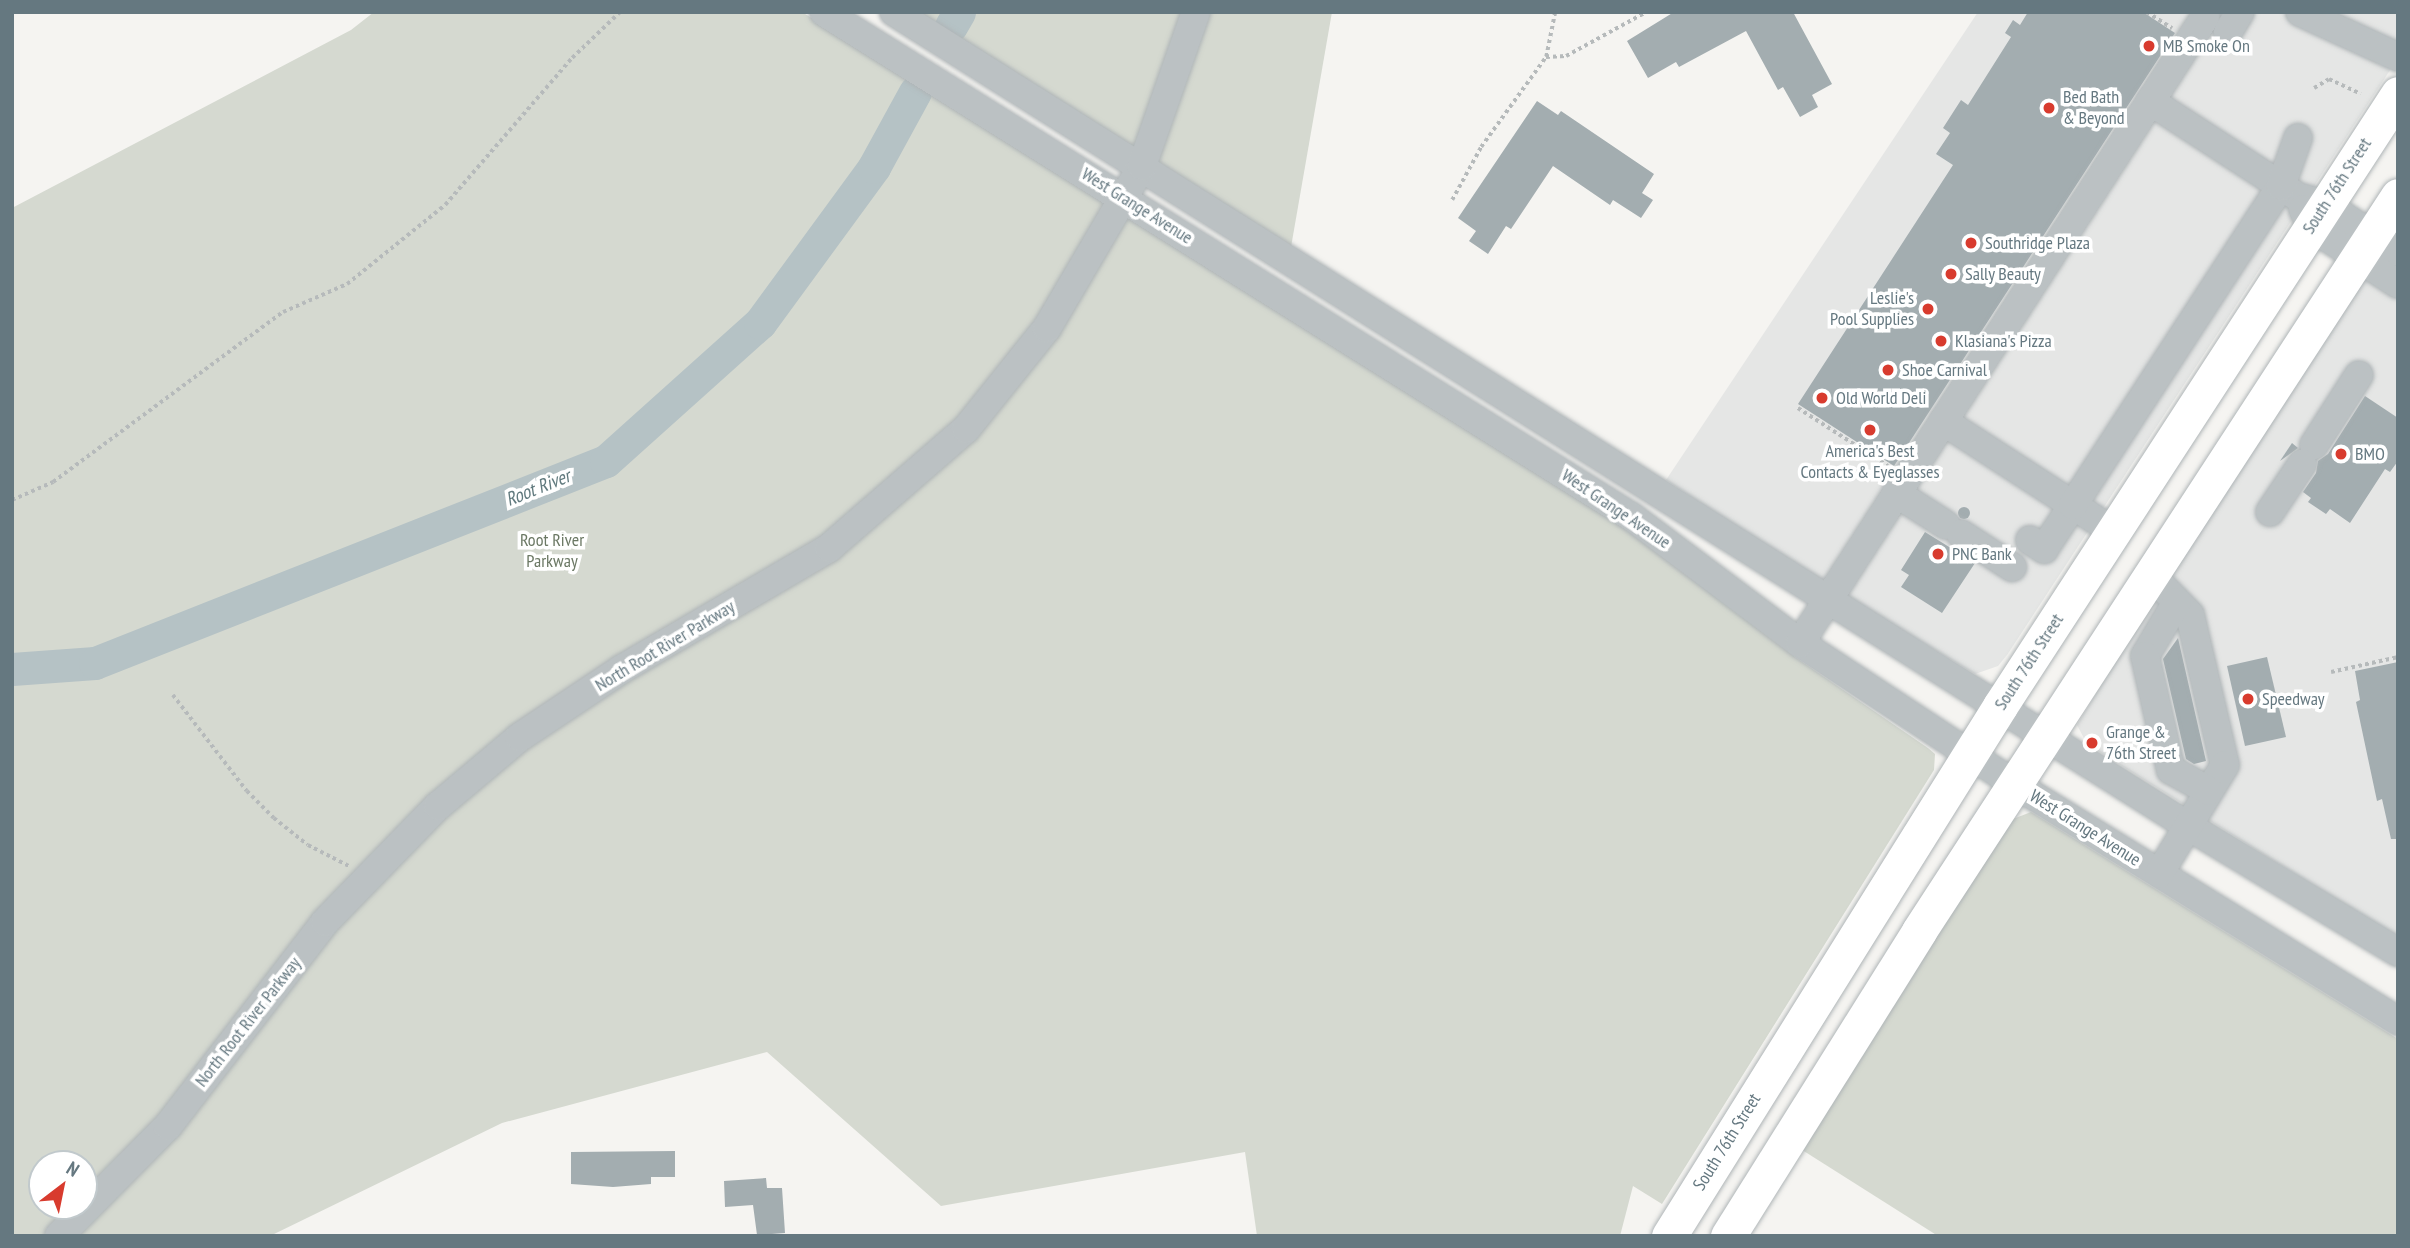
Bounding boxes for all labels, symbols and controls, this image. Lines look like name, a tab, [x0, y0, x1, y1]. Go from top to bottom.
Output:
place label: MB Smoke On	[2163, 35, 2250, 57]
marker: MB Smoke On	[2141, 38, 2157, 54]
place label: Bed Bath & Beyond	[2063, 87, 2124, 130]
marker: Bed Bath & Beyond	[2041, 100, 2057, 116]
street label: South 76th Street	[2298, 134, 2376, 238]
street label: West Grange Avenue	[1077, 163, 1197, 249]
place label: Southridge Plaza	[1985, 232, 2090, 254]
marker: Southridge Plaza	[1963, 235, 1979, 251]
place label: Sally Beauty	[1965, 263, 2041, 285]
marker: Sally Beauty	[1943, 266, 1959, 282]
place label: Leslie's Pool Supplies	[1830, 288, 1914, 330]
marker: Leslie's Pool Supplies	[1920, 301, 1936, 317]
place label: Klasiana's Pizza	[1955, 330, 2052, 352]
marker: Klasiana's Pizza	[1933, 333, 1949, 349]
place label: Shoe Carnival	[1902, 359, 1987, 381]
marker: Shoe Carnival	[1880, 362, 1896, 378]
place label: Old World Deli	[1836, 387, 1927, 409]
marker: Old World Deli	[1814, 390, 1830, 406]
marker: America's Best Contacts & Eyeglasses	[1862, 422, 1878, 438]
place label: America's Best Contacts & Eyeglasses	[1800, 441, 1940, 484]
place label: BMO	[2355, 443, 2385, 465]
marker: BMO	[2333, 446, 2349, 462]
street label: West Grange Avenue	[1557, 464, 1675, 554]
water label: Root River	[502, 465, 574, 511]
park label: Root River Parkway	[520, 530, 584, 572]
place label: PNC Bank	[1952, 543, 2012, 565]
marker: PNC Bank	[1930, 546, 1946, 562]
street label: North Root River Parkway	[591, 596, 739, 696]
street label: South 76th Street	[1990, 610, 2068, 714]
place label: Speedway	[2262, 688, 2325, 710]
marker: Speedway	[2240, 691, 2256, 707]
place label: Grange & 76th Street	[2106, 722, 2176, 764]
marker: Grange & 76th Street	[2084, 735, 2100, 751]
street label: West Grange Avenue	[2025, 785, 2145, 871]
street label: North Root River Parkway	[191, 953, 305, 1091]
street label: South 76th Street	[1689, 1090, 1765, 1194]
north arrow	[28, 1150, 98, 1220]
text: N	[62, 1156, 84, 1182]

